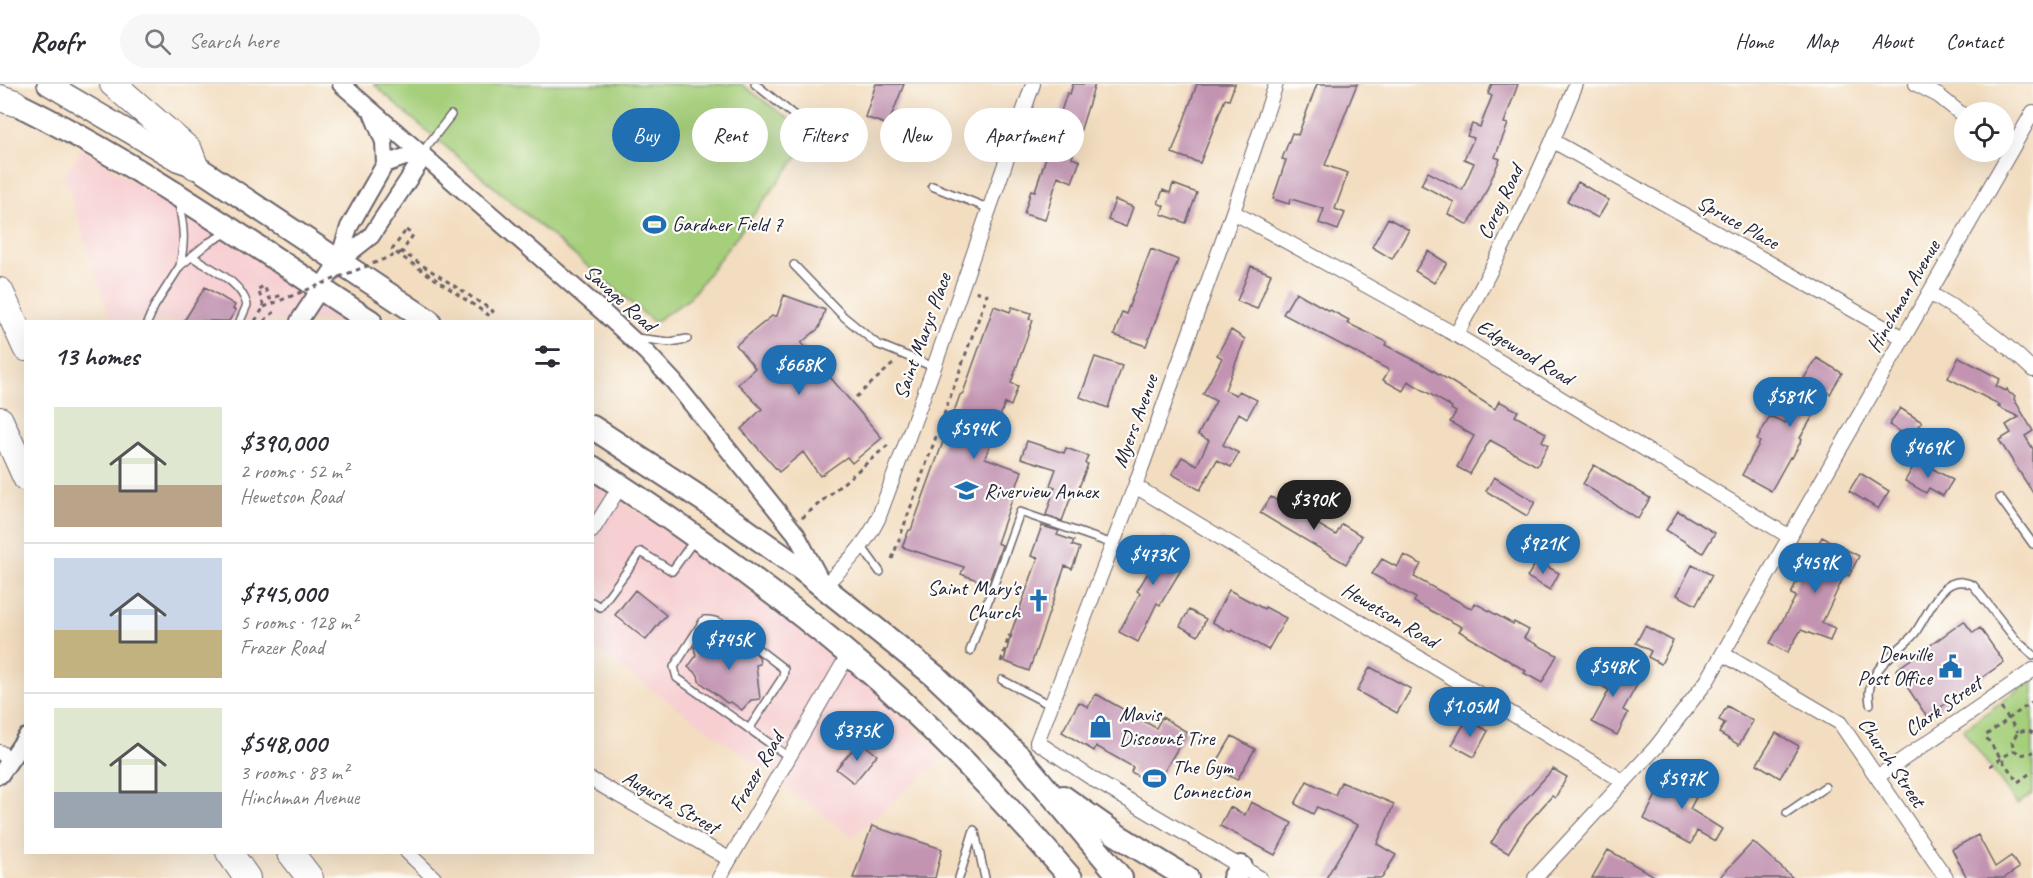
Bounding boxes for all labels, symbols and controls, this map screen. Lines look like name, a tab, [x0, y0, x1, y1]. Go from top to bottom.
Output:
search box	[120, 14, 540, 68]
text: Roofr	[30, 24, 84, 59]
icon: search	[141, 25, 174, 58]
text: Search here	[189, 27, 278, 55]
text: Home	[1735, 28, 1773, 54]
text: Map	[1806, 28, 1838, 54]
text: About	[1871, 28, 1913, 54]
text: Contact	[1946, 28, 2003, 54]
map controls	[1954, 102, 2014, 162]
button: locate	[1954, 102, 2014, 162]
chip: Buy	[612, 108, 680, 162]
chip: Rent	[692, 108, 768, 162]
chip: Filters	[780, 108, 868, 162]
chip: New	[880, 108, 952, 162]
chip: Apartment	[964, 108, 1084, 162]
street label: Corey Road	[1471, 158, 1530, 243]
street label: Spruce Place	[1693, 189, 1785, 256]
sports icon: Gardner Field 7	[641, 211, 667, 237]
place label: Gardner Field 7	[672, 211, 784, 237]
street label: Hinchman Avenue	[1860, 234, 1946, 357]
street label: Savage Road	[578, 259, 664, 339]
street label: Saint Marys Place	[887, 268, 957, 403]
street label: Edgewood Road	[1472, 313, 1581, 393]
text: 13 homes	[54, 340, 139, 373]
icon: filters	[531, 340, 564, 373]
pin: $668K	[757, 345, 841, 396]
text: $668K	[776, 352, 823, 377]
street label: Myers Avenue	[1106, 369, 1165, 471]
pin: $581K	[1748, 377, 1832, 428]
text: $581K	[1767, 384, 1813, 409]
pin: $594K	[932, 409, 1016, 460]
text: $594K	[951, 416, 997, 441]
text: $390,000	[240, 426, 327, 459]
pin: $469K	[1886, 428, 1970, 479]
icon: home	[102, 431, 174, 503]
text: $469K	[1905, 435, 1951, 460]
text: 2 rooms · 52 m²	[240, 459, 348, 484]
school or university icon: Riverview Annex	[953, 478, 979, 504]
place label: Riverview Annex	[984, 478, 1100, 504]
pin: $390K	[1272, 480, 1356, 531]
text: Hewetson Road	[240, 484, 342, 509]
text: $390K	[1291, 487, 1337, 512]
pin: $921K	[1501, 524, 1585, 575]
text: $921K	[1520, 531, 1566, 556]
pin: $473K	[1111, 535, 1195, 586]
text: $473K	[1130, 542, 1176, 567]
pin: $459K	[1773, 543, 1857, 594]
text: $459K	[1792, 550, 1838, 575]
place label: Saint Mary's Church	[927, 575, 1022, 625]
street label: Hewetson Road	[1337, 576, 1446, 656]
text: $745,000	[240, 577, 327, 610]
icon: home	[102, 582, 174, 654]
church icon: Saint Mary's Church	[1025, 587, 1051, 613]
text: 5 rooms · 128 m²	[240, 610, 357, 635]
pin: $745K	[687, 620, 771, 671]
text: $745K	[706, 627, 752, 652]
text: Frazer Road	[240, 635, 324, 660]
place label: Denville Post Office	[1857, 641, 1934, 691]
pin: $548K	[1571, 647, 1655, 698]
public building icon: Denville Post Office	[1937, 653, 1963, 679]
text: $548K	[1590, 654, 1636, 679]
street label: Clark Street	[1899, 668, 1989, 742]
pin: $1.05M	[1421, 687, 1519, 738]
text: $1.05M	[1443, 694, 1497, 719]
place label: Mavis Discount Tire	[1119, 701, 1216, 751]
pin: $375K	[815, 711, 899, 762]
street label: Church Street	[1852, 712, 1933, 814]
shop icon: Mavis Discount Tire	[1088, 713, 1114, 739]
text: $375K	[834, 718, 880, 743]
street label: Frazer Road	[723, 724, 791, 817]
text: $548,000	[240, 727, 327, 760]
icon: home	[102, 732, 174, 804]
place label: The Gym Connection	[1172, 754, 1251, 804]
pin: $597K	[1640, 759, 1724, 810]
text: 3 rooms · 83 m²	[240, 760, 348, 785]
street label: Augusta Street	[618, 764, 726, 841]
sports icon: The Gym Connection	[1141, 766, 1167, 792]
text: $597K	[1659, 766, 1705, 791]
text: Hinchman Avenue	[240, 785, 359, 810]

